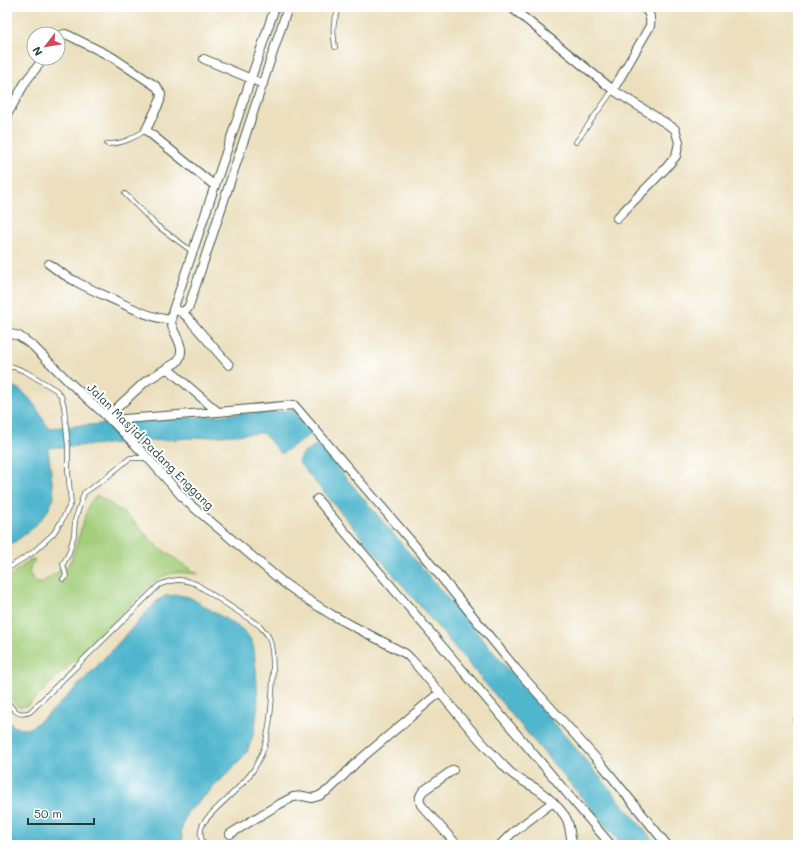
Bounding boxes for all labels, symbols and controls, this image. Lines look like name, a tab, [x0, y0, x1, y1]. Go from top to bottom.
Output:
north arrow	[26, 26, 66, 66]
text: N	[28, 44, 46, 59]
street label: Jalan Masjid Padang Enggang	[84, 379, 218, 513]
scale bar	[28, 800, 94, 826]
text: 50 m	[34, 805, 62, 821]

